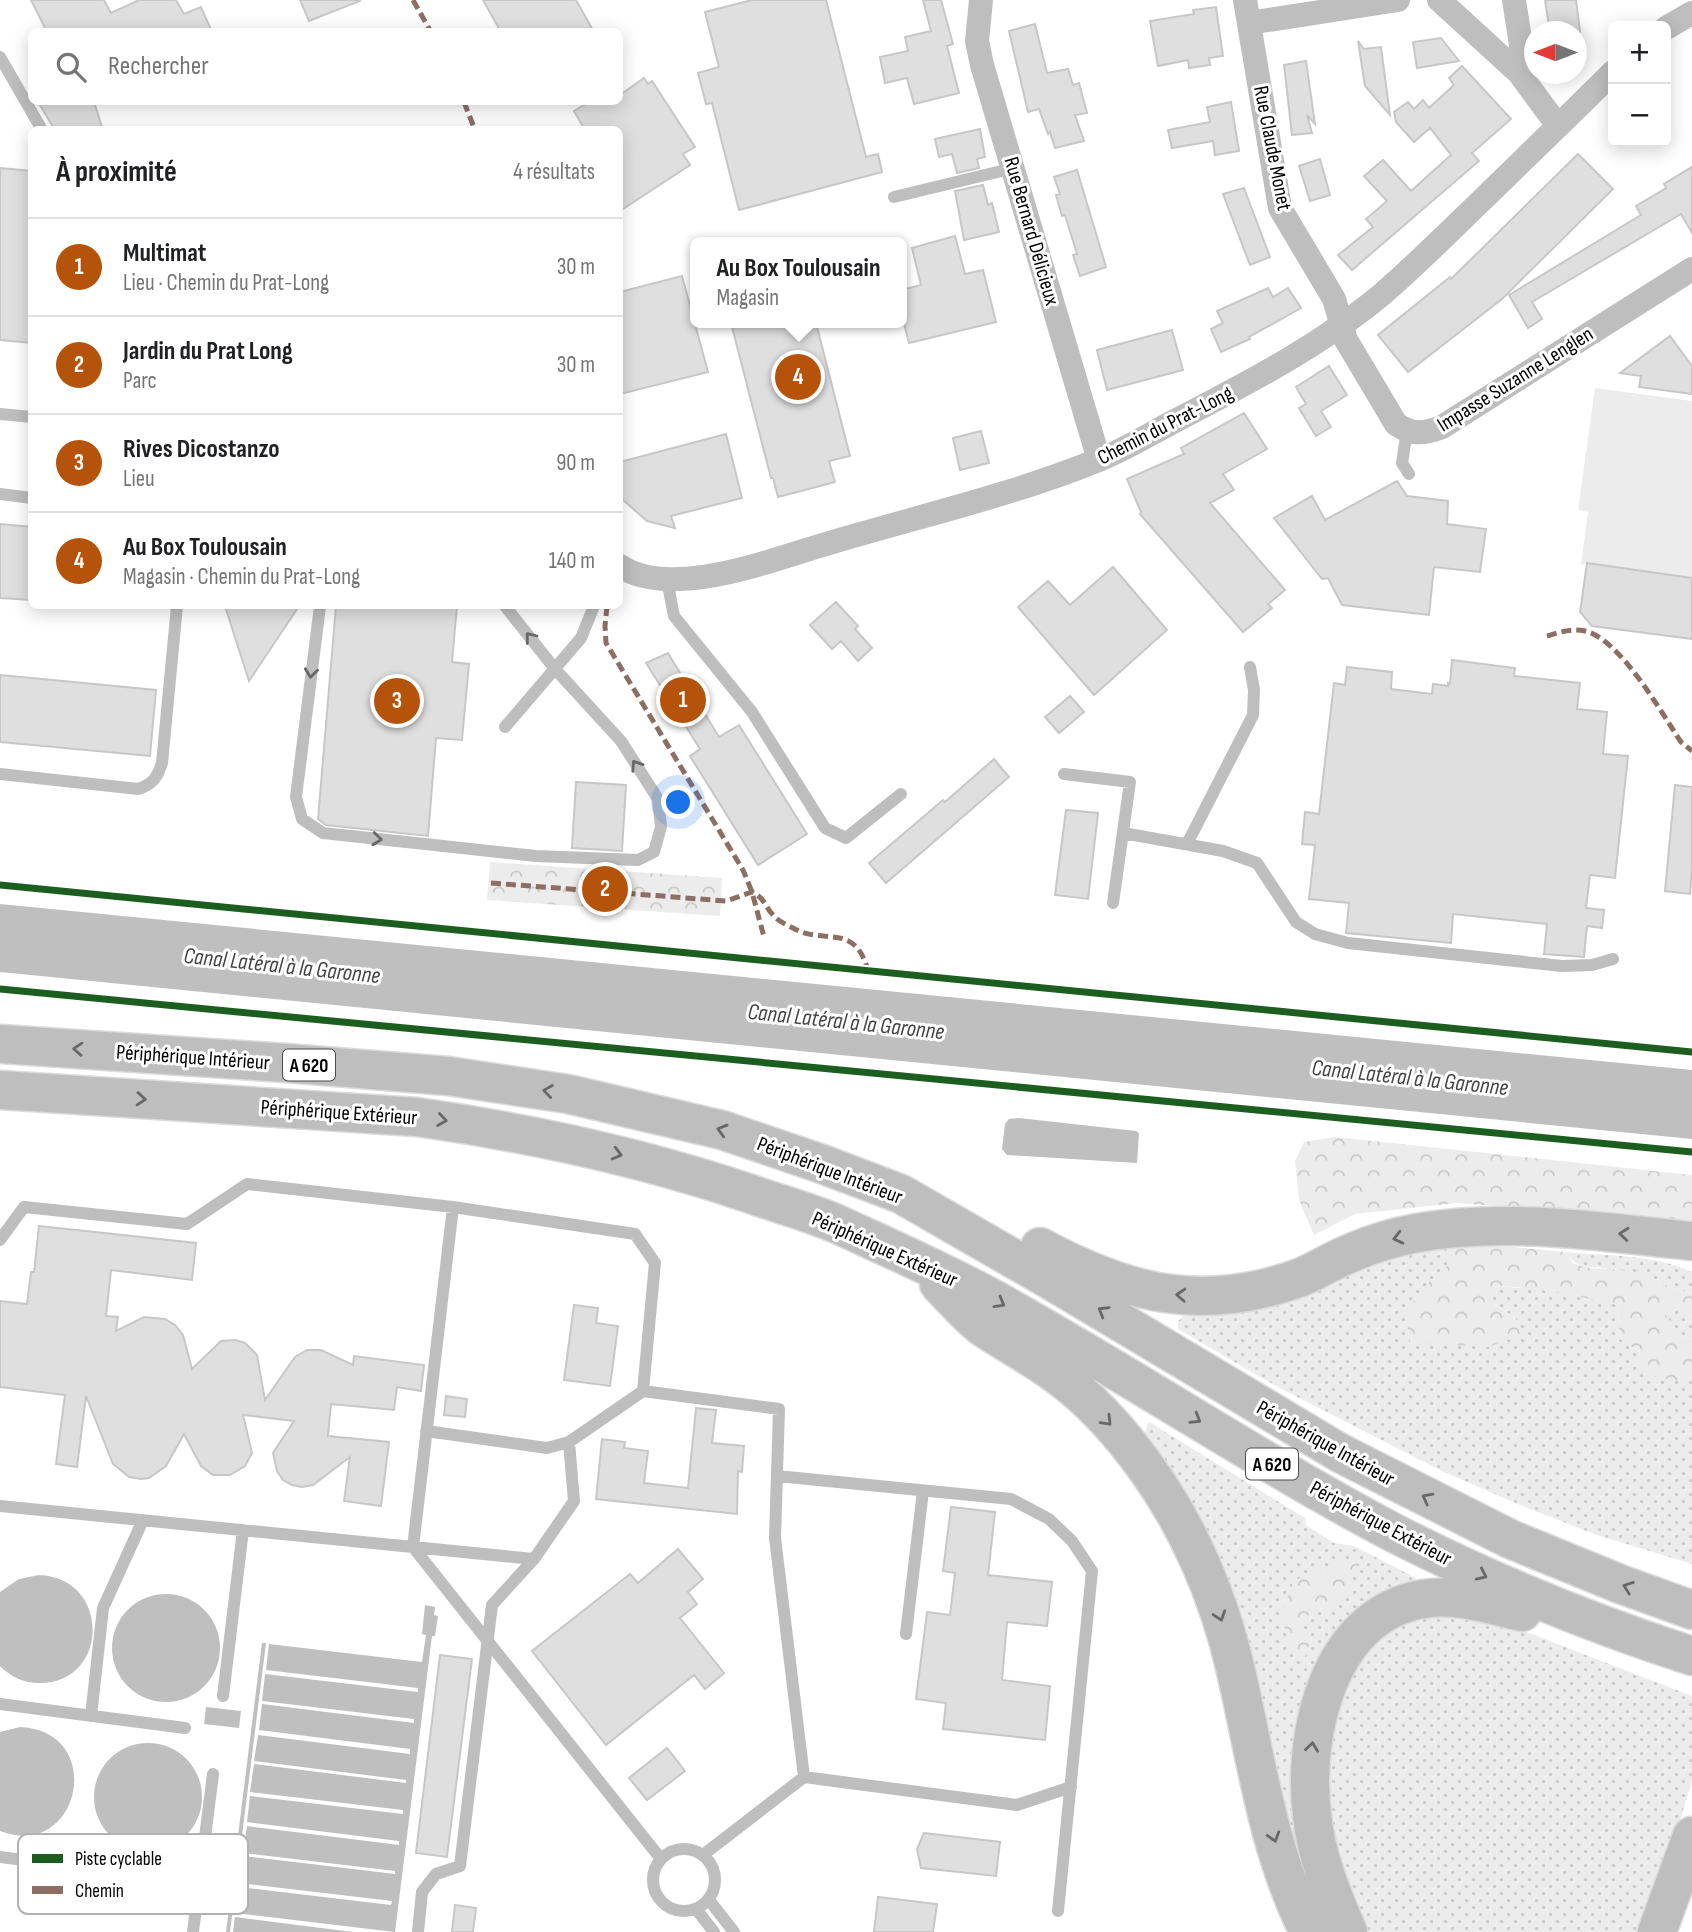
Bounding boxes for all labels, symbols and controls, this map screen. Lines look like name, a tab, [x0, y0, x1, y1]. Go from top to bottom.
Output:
north arrow	[1524, 21, 1587, 84]
map controls	[1608, 21, 1671, 147]
button: +	[1608, 21, 1671, 84]
search box	[28, 28, 623, 105]
icon: search	[52, 48, 90, 86]
text: Rechercher	[108, 51, 209, 82]
street label: Rue Claude Monet	[1248, 84, 1297, 213]
button: −	[1608, 84, 1671, 147]
text: À proximité	[56, 154, 177, 190]
street label: Rue Bernard Délicieux	[998, 154, 1065, 308]
text: 4 résultats	[513, 158, 595, 186]
popup	[690, 237, 907, 328]
text: Multimat	[123, 238, 206, 269]
text: 1	[74, 253, 84, 281]
text: 30 m	[557, 253, 595, 281]
text: Au Box Toulousain	[717, 253, 880, 284]
text: Lieu · Chemin du Prat-Long	[123, 269, 329, 297]
text: Magasin	[717, 284, 779, 312]
street label: Impasse Suzanne Lenglen	[1433, 321, 1598, 437]
text: Jardin du Prat Long	[123, 336, 293, 367]
text: 2	[74, 351, 84, 379]
text: 30 m	[557, 351, 595, 379]
pin: 4	[775, 351, 821, 403]
text: Parc	[123, 367, 157, 395]
street label: Chemin du Prat-Long	[1093, 381, 1237, 470]
text: Rives Dicostanzo	[123, 434, 280, 465]
text: 3	[74, 449, 84, 477]
text: 90 m	[556, 449, 595, 477]
text: Lieu	[123, 465, 155, 493]
text: Au Box Toulousain	[123, 532, 287, 563]
text: 4	[74, 547, 84, 575]
text: 140 m	[549, 547, 595, 575]
text: Magasin · Chemin du Prat-Long	[123, 563, 360, 591]
one-way arrow	[525, 632, 538, 645]
one-way arrow	[304, 667, 319, 679]
pin: 1	[660, 674, 706, 726]
pin: 3	[374, 675, 420, 727]
one-way arrow	[632, 759, 645, 772]
your location	[661, 785, 695, 819]
one-way arrow	[372, 831, 383, 846]
pin: 2	[582, 863, 628, 915]
water label: Canal Latéral à la Garonne	[182, 942, 382, 990]
water label: Canal Latéral à la Garonne	[746, 998, 946, 1046]
street label: Périphérique Intérieur	[115, 1040, 271, 1075]
one-way arrow	[72, 1042, 83, 1057]
road number: A 620	[283, 1050, 335, 1080]
water label: Canal Latéral à la Garonne	[1310, 1054, 1510, 1102]
one-way arrow	[542, 1084, 554, 1099]
one-way arrow	[136, 1091, 147, 1106]
street label: Périphérique Extérieur	[260, 1095, 418, 1130]
one-way arrow	[436, 1113, 448, 1128]
one-way arrow	[716, 1124, 728, 1139]
street label: Périphérique Intérieur	[754, 1131, 906, 1210]
one-way arrow	[611, 1146, 623, 1160]
street label: Périphérique Extérieur	[808, 1206, 962, 1293]
one-way arrow	[1618, 1227, 1630, 1242]
one-way arrow	[1392, 1230, 1404, 1244]
one-way arrow	[1175, 1287, 1186, 1302]
one-way arrow	[993, 1295, 1006, 1308]
one-way arrow	[1097, 1306, 1110, 1319]
street label: Périphérique Intérieur	[1252, 1395, 1399, 1492]
one-way arrow	[1189, 1411, 1202, 1424]
one-way arrow	[1098, 1413, 1111, 1426]
road number: A 620	[1246, 1448, 1298, 1480]
street label: Périphérique Extérieur	[1306, 1476, 1456, 1571]
one-way arrow	[1422, 1493, 1434, 1507]
one-way arrow	[1474, 1567, 1487, 1581]
one-way arrow	[1622, 1581, 1634, 1595]
one-way arrow	[1212, 1609, 1226, 1622]
one-way arrow	[1305, 1742, 1320, 1753]
one-way arrow	[1265, 1831, 1280, 1843]
legend	[18, 1834, 248, 1914]
text: Piste cyclable	[75, 1848, 162, 1871]
text: Chemin	[75, 1880, 124, 1903]

